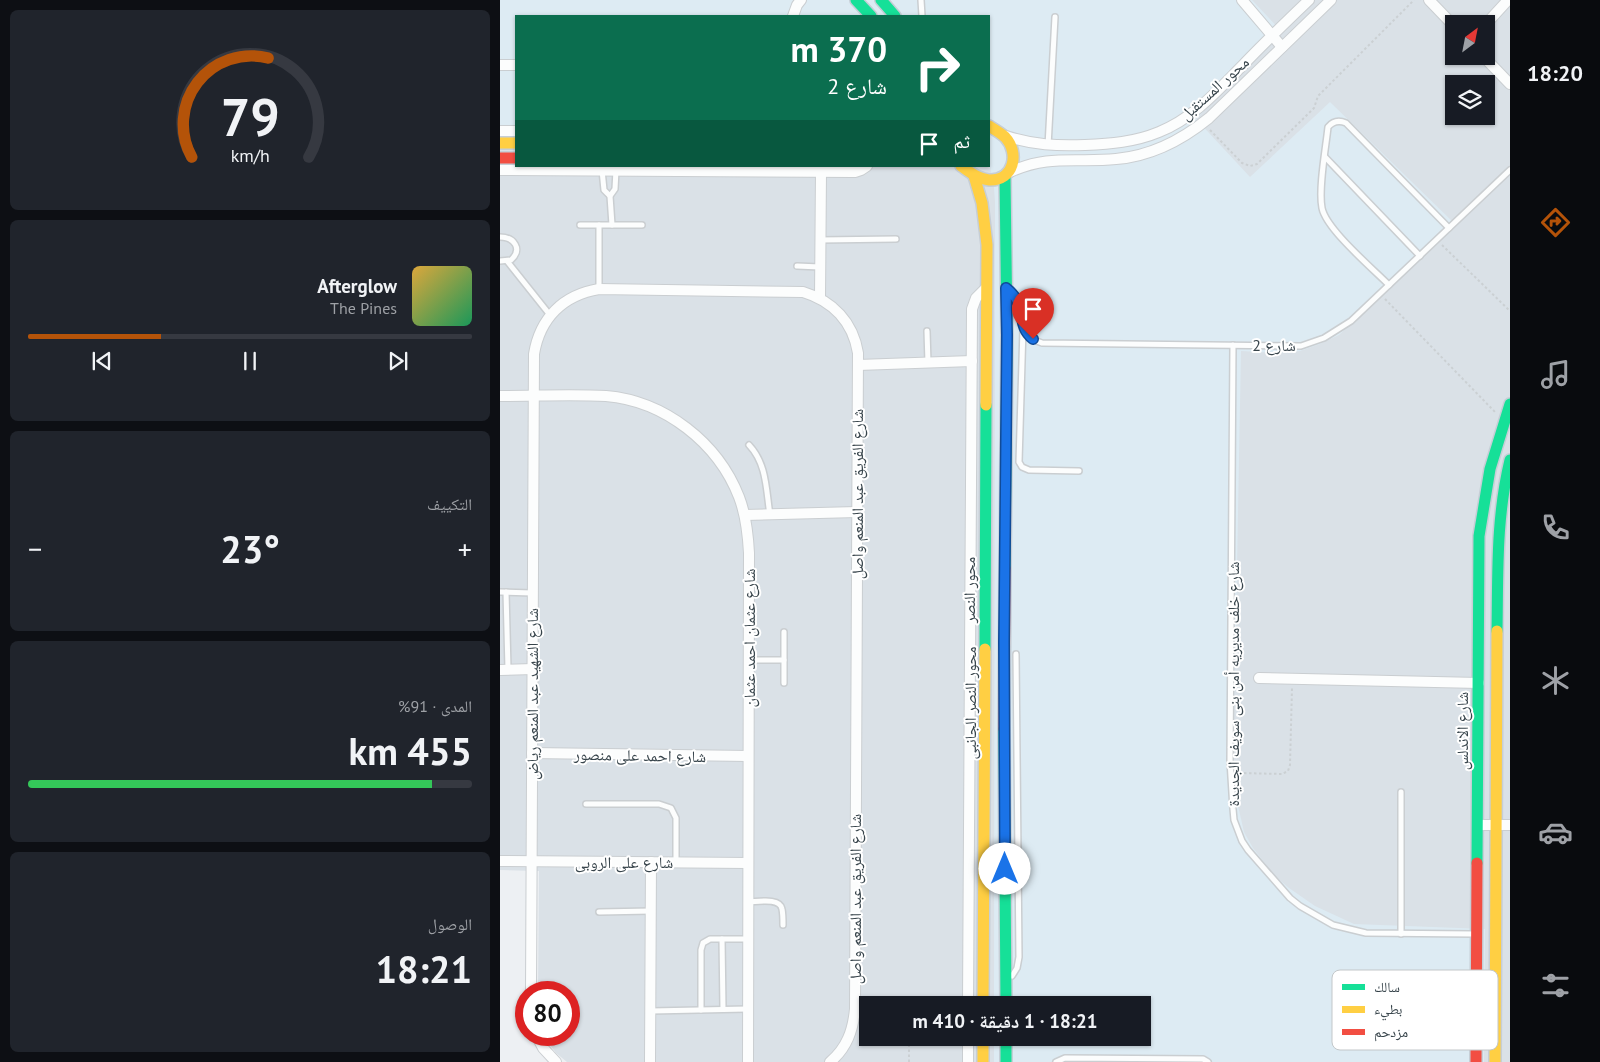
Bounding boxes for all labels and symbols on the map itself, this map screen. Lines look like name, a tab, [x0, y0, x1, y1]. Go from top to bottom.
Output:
north arrow	[1445, 15, 1495, 65]
street label: محور المستقبل	[1175, 52, 1253, 125]
pin	[1012, 288, 1054, 339]
street label: شارع 2	[1252, 335, 1296, 356]
street label: شارع الفريق عبد المنعم واصل	[847, 409, 868, 579]
street label: محور النصر	[959, 557, 979, 624]
street label: شارع خلف مديريه أمن بنى سويف الجديدة	[1223, 562, 1244, 806]
street label: شارع عثمان احمد عثمان	[739, 568, 760, 708]
street label: شارع الشهيد عبد المنعم رياض	[522, 608, 543, 780]
street label: محور النصر الجانبى	[960, 647, 981, 759]
street label: شارع الاندلس	[1452, 692, 1473, 770]
street label: شارع احمد على منصور	[573, 744, 706, 767]
street label: شارع الفريق عبد المنعم واصل	[845, 814, 866, 984]
position arrow	[978, 842, 1030, 894]
street label: شارع على الروبى	[575, 852, 673, 873]
legend	[1332, 970, 1498, 1050]
text: سالك	[1374, 978, 1400, 996]
speed limit sign: 80	[515, 981, 580, 1046]
text: بطيء	[1374, 1000, 1403, 1021]
text: مزدحم	[1374, 1023, 1408, 1042]

